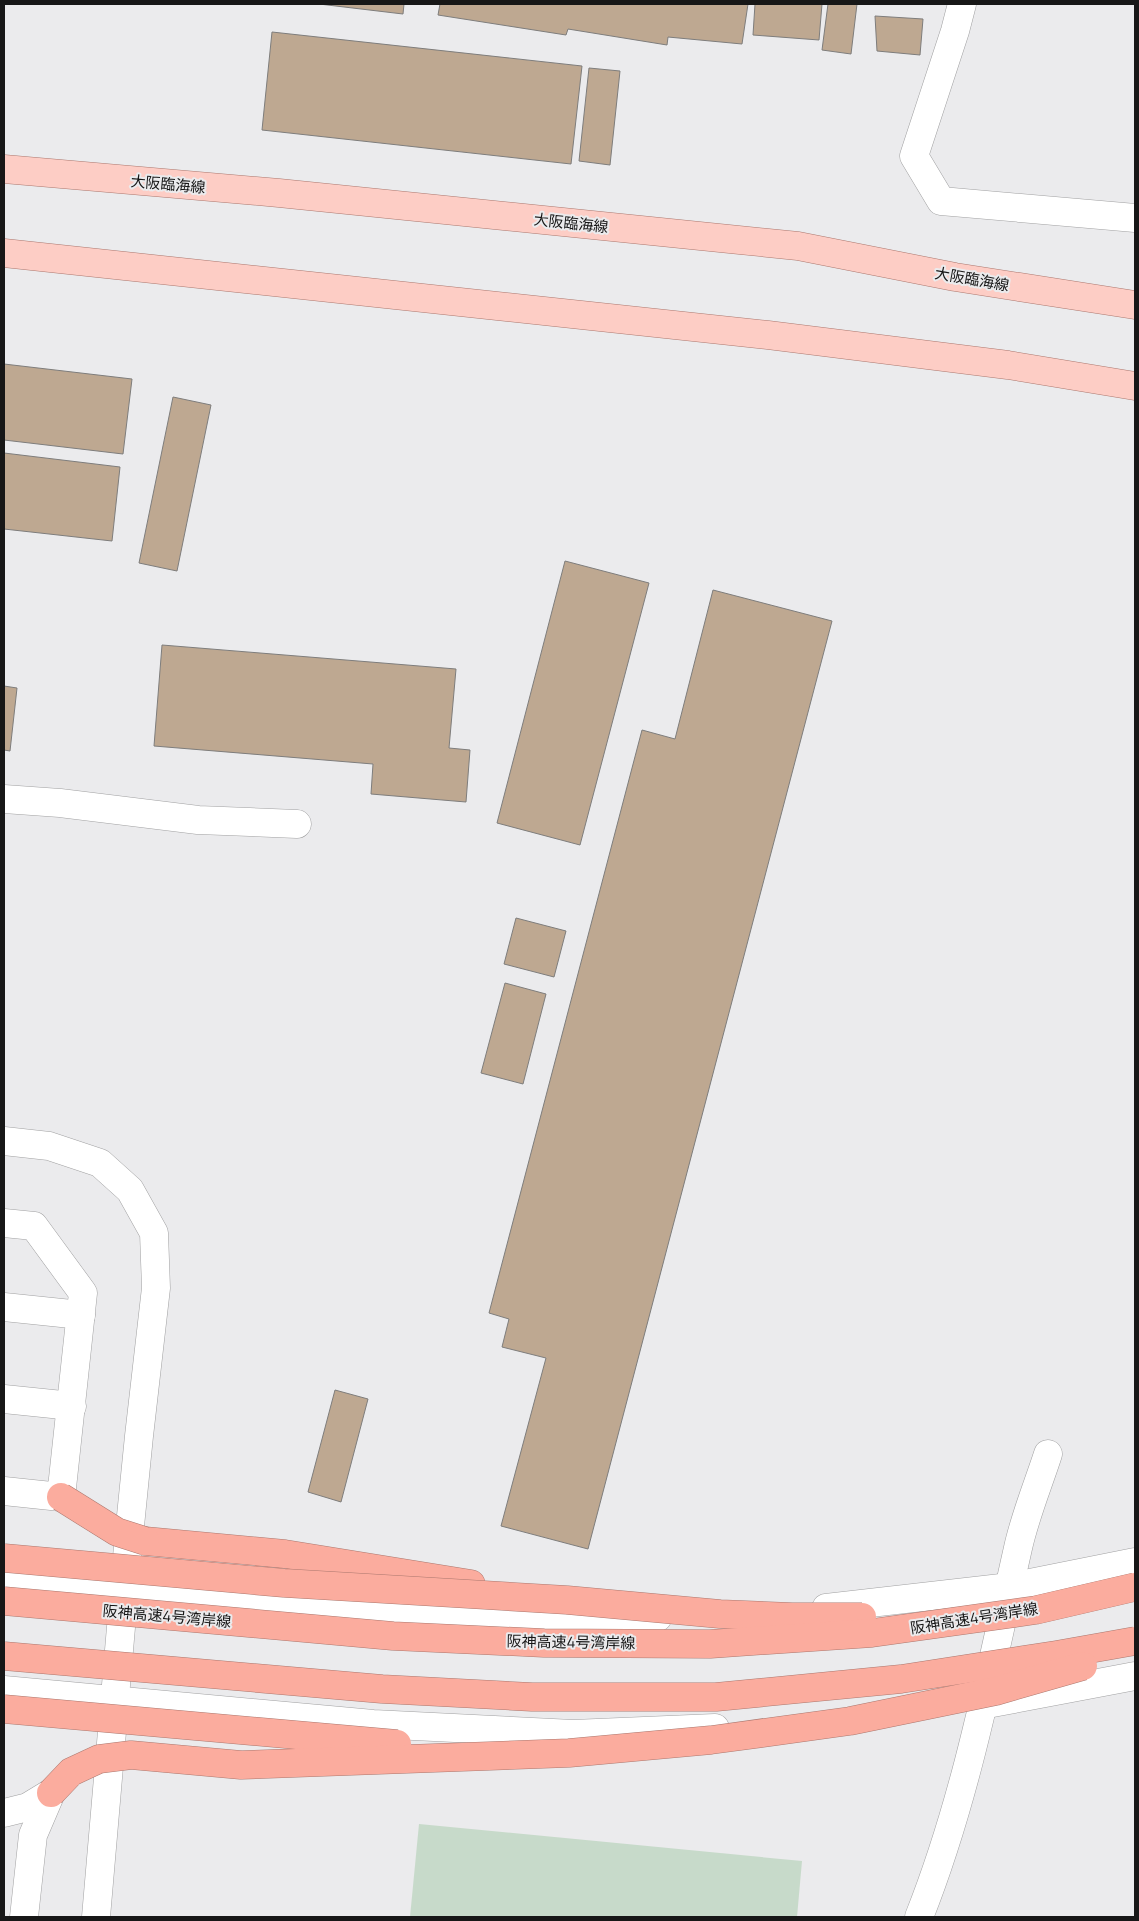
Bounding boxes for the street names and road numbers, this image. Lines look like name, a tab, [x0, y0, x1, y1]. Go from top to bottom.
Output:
street label: 大阪臨海線	[130, 170, 206, 198]
street label: 大阪臨海線	[533, 209, 609, 237]
street label: 大阪臨海線	[933, 262, 1011, 296]
street label: 阪神高速4号湾岸線	[909, 1598, 1039, 1638]
street label: 阪神高速4号湾岸線	[102, 1600, 232, 1632]
street label: 阪神高速4号湾岸線	[506, 1630, 636, 1654]

